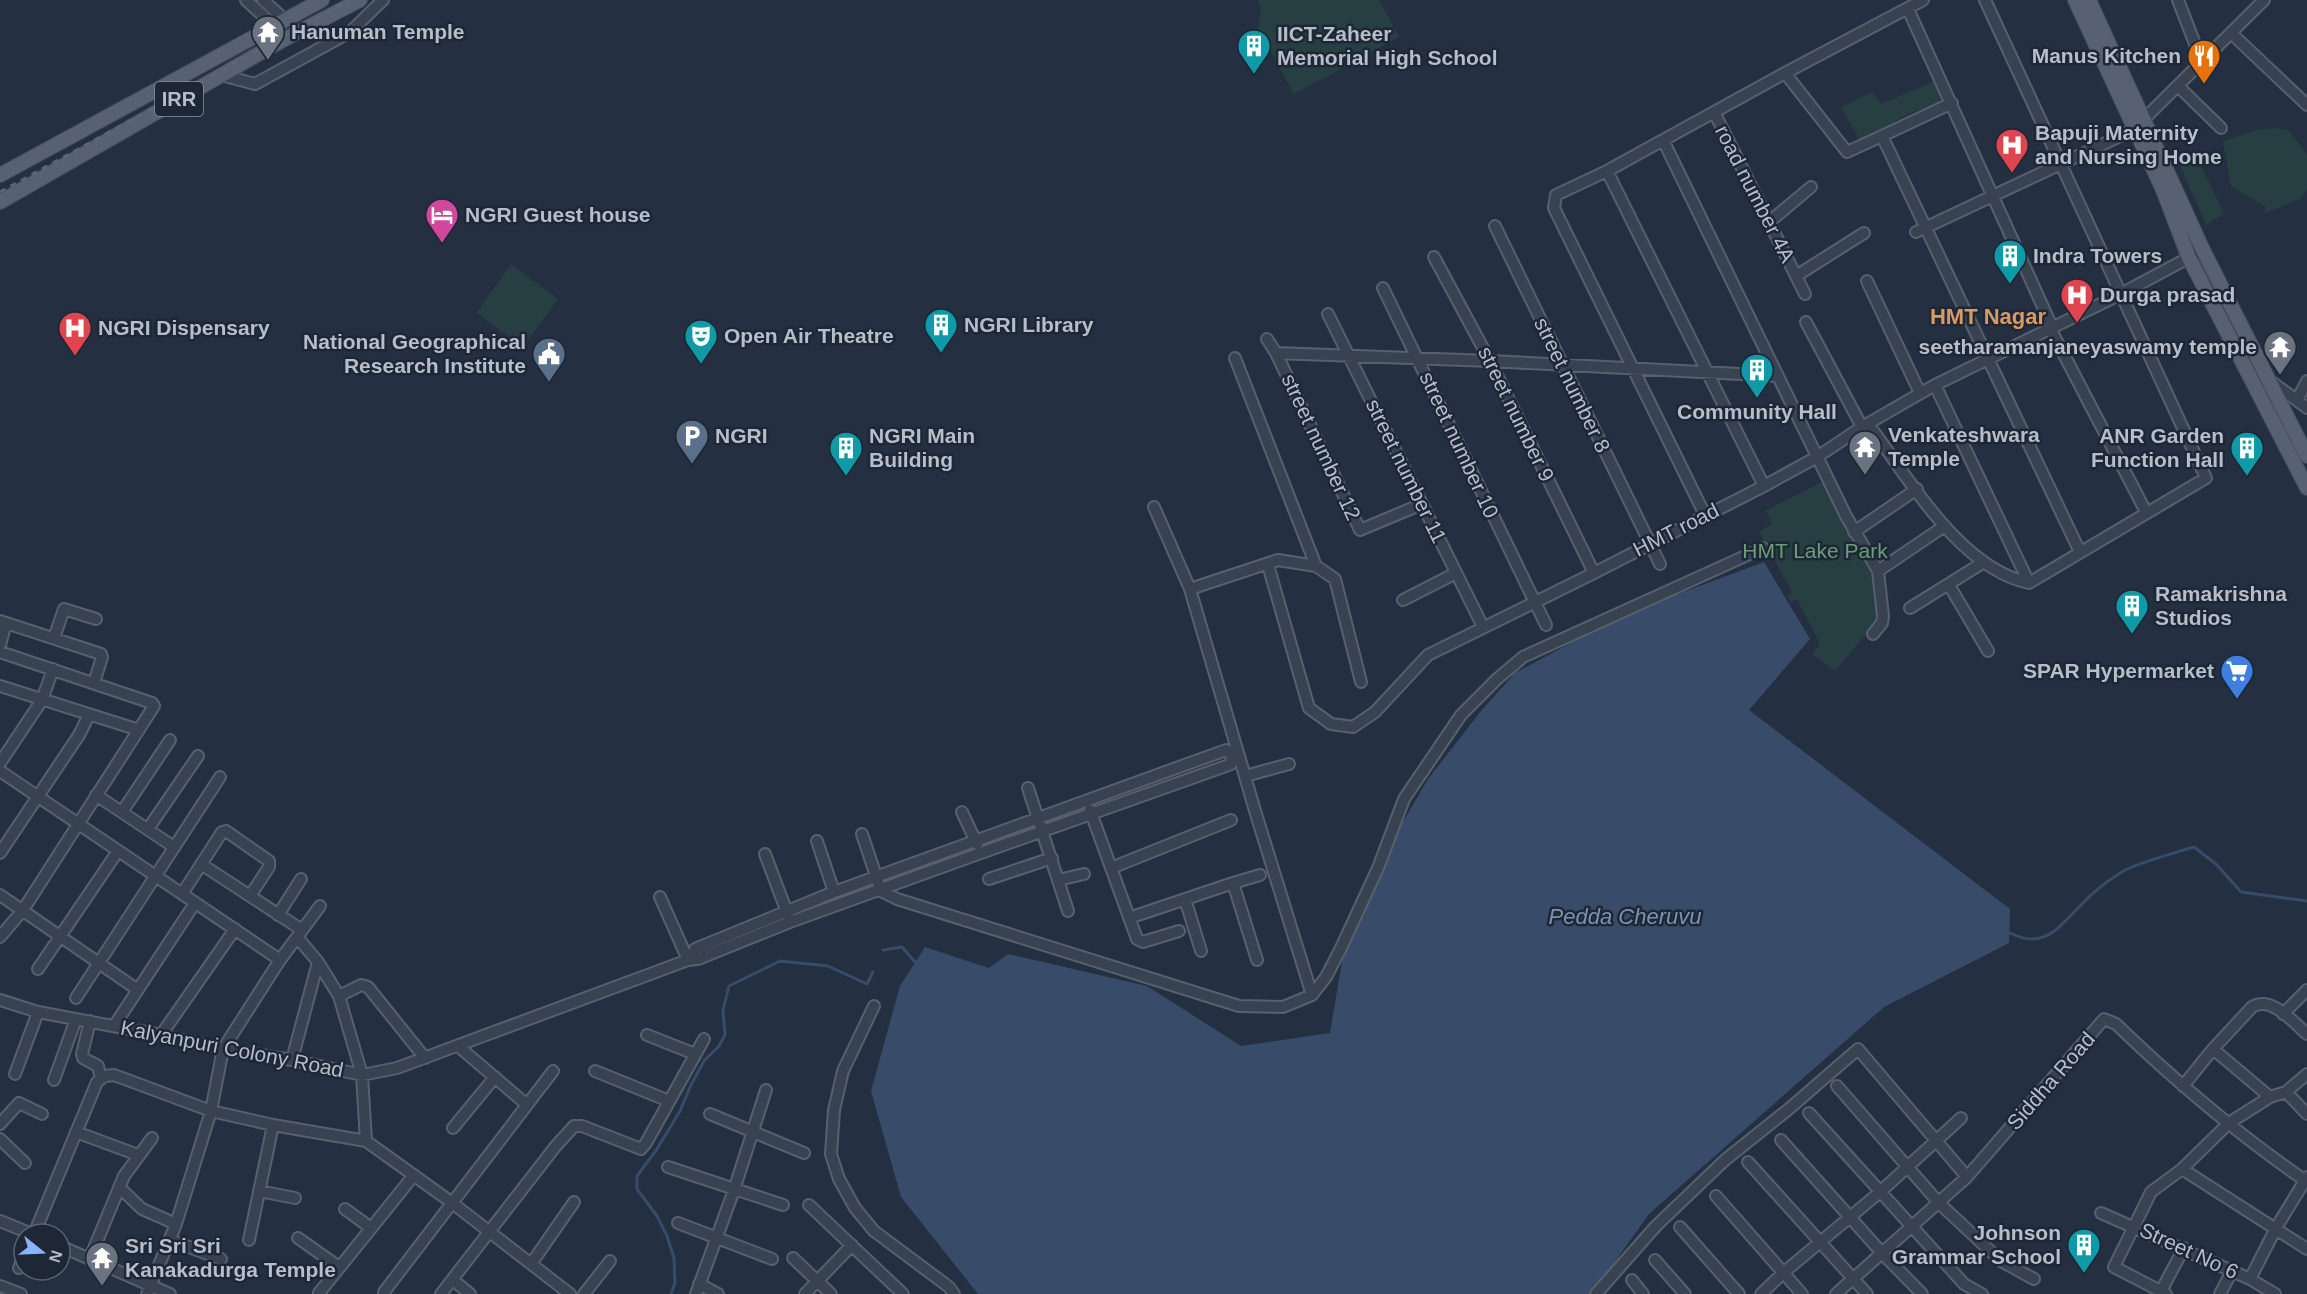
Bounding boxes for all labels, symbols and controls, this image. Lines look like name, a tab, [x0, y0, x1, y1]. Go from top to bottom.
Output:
temple icon: Hanuman Temple	[250, 14, 286, 61]
place label: Hanuman Temple	[291, 20, 464, 43]
place label: IICT-Zaheer Memorial High School	[1277, 22, 1498, 69]
building icon: IICT-Zaheer Memorial High School	[1236, 28, 1272, 75]
restaurant icon: Manus Kitchen	[2186, 38, 2222, 85]
place label: Manus Kitchen	[2032, 44, 2181, 67]
road number: IRR	[155, 82, 203, 116]
street label: road number 4A	[1711, 121, 1800, 266]
place label: Bapuji Maternity and Nursing Home	[2035, 121, 2222, 168]
hospital icon: Bapuji Maternity and Nursing Home	[1994, 127, 2030, 174]
hotel icon: NGRI Guest house	[424, 197, 460, 244]
place label: NGRI Guest house	[465, 203, 651, 226]
building icon: Indra Towers	[1992, 238, 2028, 285]
place label: Indra Towers	[2033, 244, 2162, 267]
hospital icon: Durga prasad	[2059, 277, 2095, 324]
place label: Durga prasad	[2100, 283, 2235, 306]
district label: HMT Nagar	[1930, 304, 2046, 329]
building icon: NGRI Library	[923, 307, 959, 354]
hospital icon: NGRI Dispensary	[57, 310, 93, 357]
place label: NGRI Library	[964, 313, 1094, 336]
street label: street number 8	[1530, 314, 1615, 456]
place label: NGRI Dispensary	[98, 316, 270, 339]
theatre icon: Open Air Theatre	[683, 318, 719, 365]
place label: Open Air Theatre	[724, 324, 894, 347]
temple icon: seetharamanjaneyaswamy temple	[2262, 329, 2298, 376]
place label: National Geographical Research Institute	[303, 330, 526, 377]
place label: seetharamanjaneyaswamy temple	[1918, 335, 2257, 358]
public building icon: National Geographical Research Institute	[531, 336, 567, 383]
street label: street number 9	[1474, 343, 1559, 485]
building icon: Community Hall	[1739, 352, 1775, 399]
street label: street number 10	[1415, 368, 1503, 522]
street label: street number 12	[1277, 370, 1365, 524]
street label: street number 11	[1362, 395, 1451, 546]
place label: Community Hall	[1677, 400, 1837, 423]
parking icon: NGRI	[674, 418, 710, 465]
place label: Venkateshwara Temple	[1888, 423, 2040, 470]
place label: NGRI	[715, 424, 768, 447]
place label: NGRI Main Building	[869, 424, 975, 471]
place label: ANR Garden Function Hall	[2091, 424, 2224, 471]
temple icon: Venkateshwara Temple	[1847, 429, 1883, 476]
building icon: NGRI Main Building	[828, 430, 864, 477]
building icon: ANR Garden Function Hall	[2229, 430, 2265, 477]
street label: HMT road	[1629, 498, 1722, 561]
park label: HMT Lake Park	[1742, 539, 1888, 562]
place label: Ramakrishna Studios	[2155, 582, 2287, 629]
building icon: Ramakrishna Studios	[2114, 588, 2150, 635]
supermarket icon: SPAR Hypermarket	[2219, 653, 2255, 700]
place label: SPAR Hypermarket	[2023, 659, 2214, 682]
water label: Pedda Cheruvu	[1549, 904, 1701, 929]
street label: Kalyanpuri Colony Road	[119, 1016, 345, 1081]
street label: Siddha Road	[2002, 1027, 2099, 1134]
street label: Street No 6	[2136, 1218, 2242, 1283]
place label: Johnson Grammar School	[1892, 1221, 2061, 1268]
north arrow	[12, 1222, 72, 1282]
building icon: Johnson Grammar School	[2066, 1227, 2102, 1274]
place label: Sri Sri Sri Kanakadurga Temple	[125, 1234, 336, 1281]
temple icon: Sri Sri Sri Kanakadurga Temple	[84, 1240, 120, 1287]
text: N	[46, 1248, 66, 1265]

